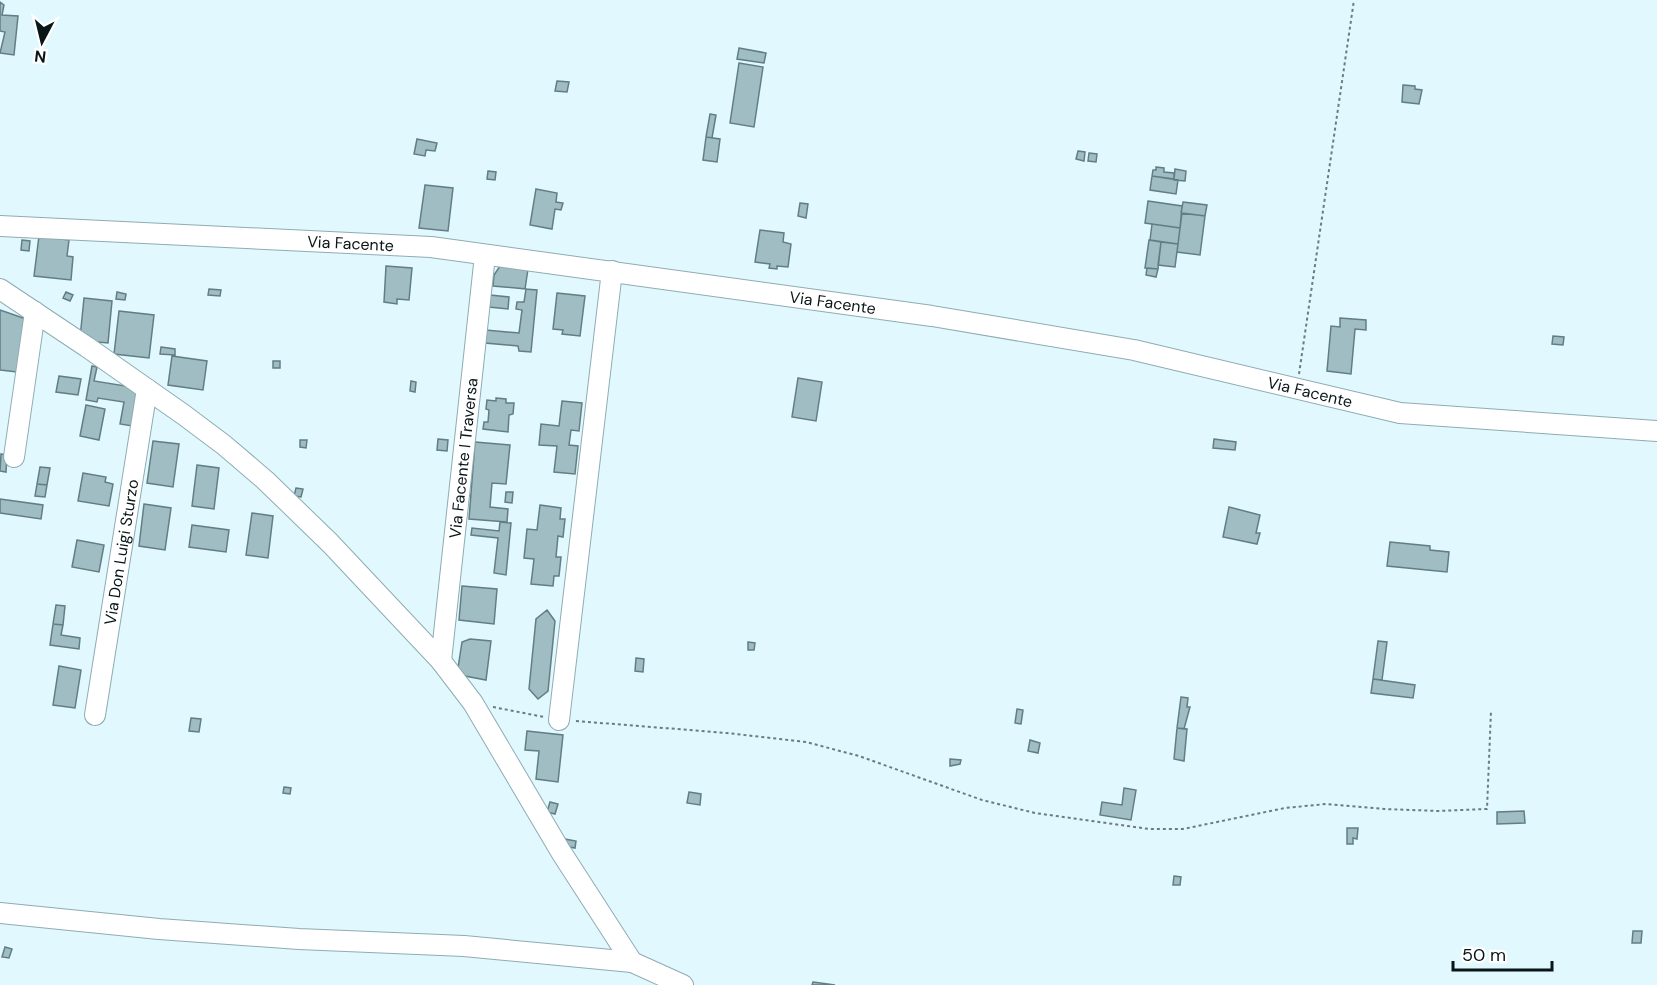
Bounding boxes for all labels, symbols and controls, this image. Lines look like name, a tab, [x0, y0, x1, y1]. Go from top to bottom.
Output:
north arrow	[12, 12, 72, 72]
text: N	[33, 45, 47, 68]
street label: Via Facente	[307, 231, 394, 256]
street label: Via Facente	[788, 286, 877, 319]
street label: Via Facente	[1265, 372, 1355, 412]
street label: Via Facente I Traversa	[444, 377, 483, 540]
street label: Via Don Luigi Sturzo	[99, 478, 143, 627]
scale bar	[1453, 934, 1552, 972]
text: 50 m	[1462, 943, 1506, 967]

